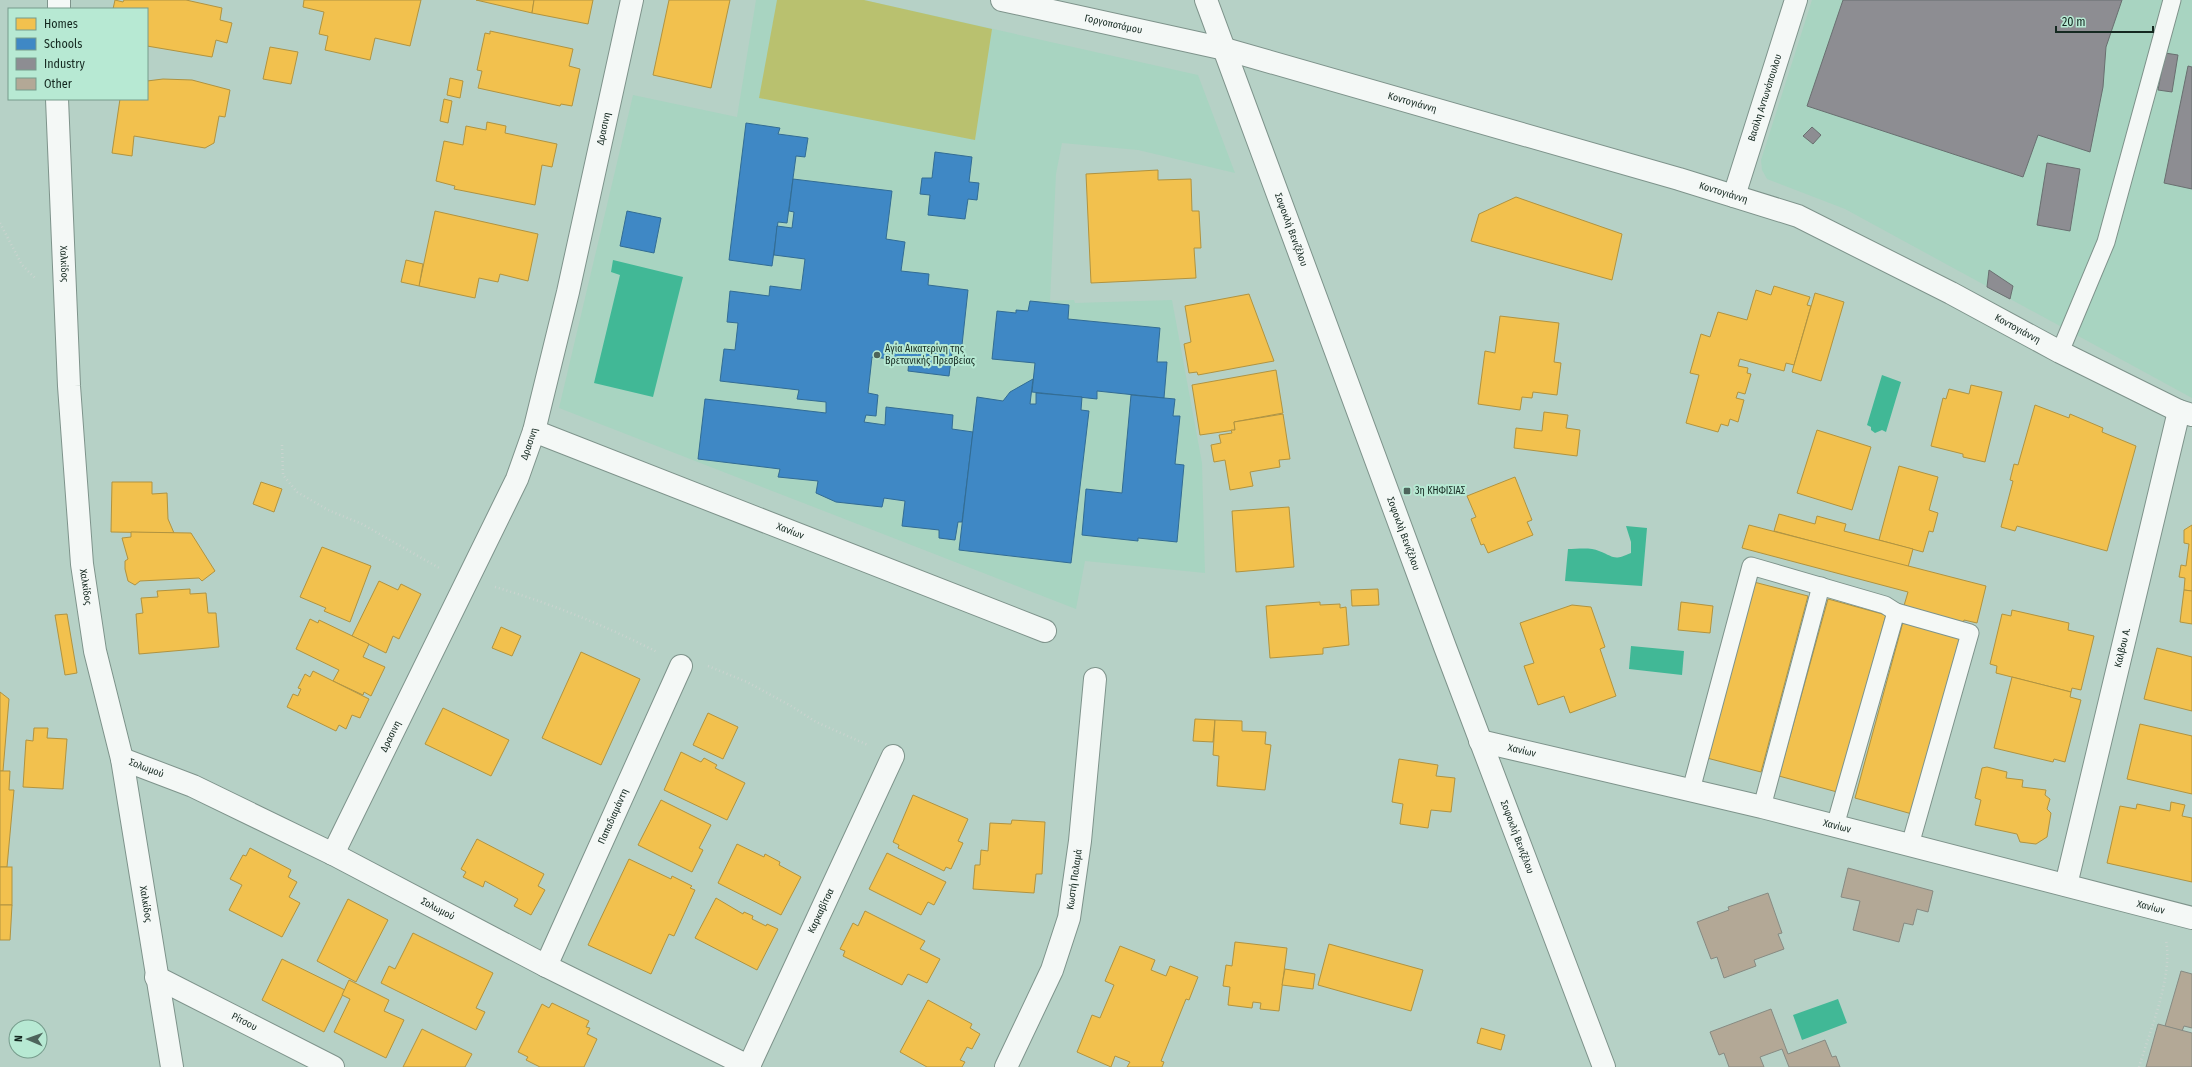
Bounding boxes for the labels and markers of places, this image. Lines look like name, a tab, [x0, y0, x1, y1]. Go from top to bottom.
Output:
place label: Αγία Αικατερίνη της Βρετανικής Πρεσβείας	[885, 342, 976, 367]
marker: Αγία Αικατερίνη της Βρετανικής Πρεσβείας	[872, 350, 882, 360]
place label: 3η ΚΗΦΙΣΙΑΣ	[1415, 485, 1466, 497]
marker: 3η ΚΗΦΙΣΙΑΣ	[1402, 486, 1412, 496]

